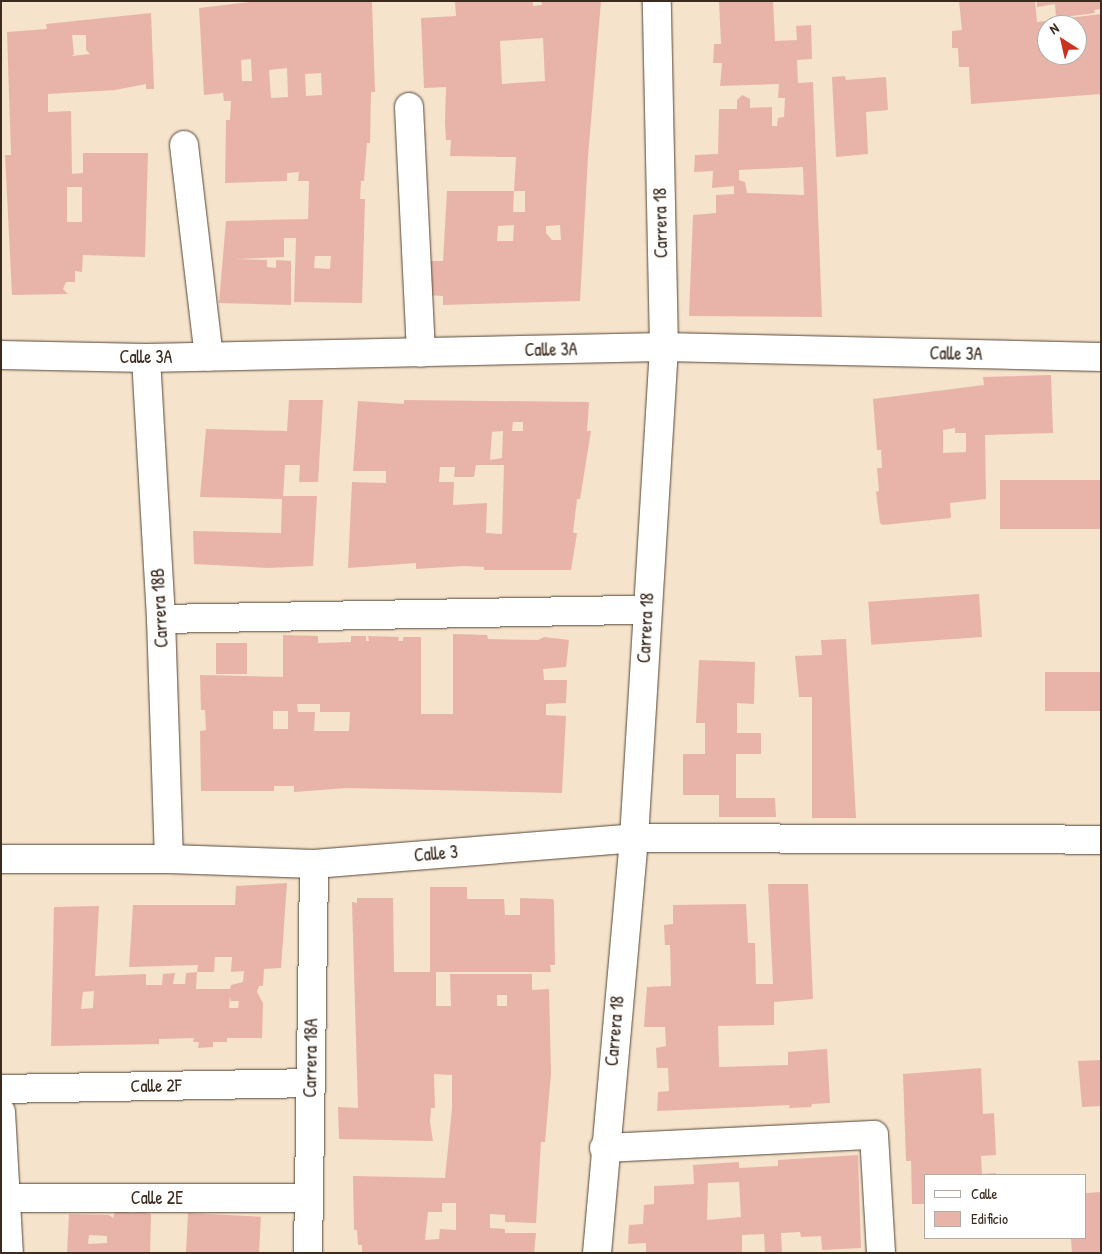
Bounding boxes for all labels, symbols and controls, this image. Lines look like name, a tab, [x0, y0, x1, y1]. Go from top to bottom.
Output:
north arrow	[1037, 15, 1087, 65]
text: N	[1045, 18, 1062, 38]
street label: Carrera 18	[650, 188, 672, 258]
street label: Calle 3A	[524, 339, 578, 361]
street label: Calle 3A	[929, 343, 983, 365]
street label: Calle 3A	[120, 346, 172, 368]
street label: Carrera 18B	[147, 568, 173, 648]
street label: Carrera 18	[633, 592, 659, 664]
street label: Calle 3	[413, 841, 459, 867]
street label: Carrera 18	[601, 995, 629, 1067]
street label: Carrera 18A	[300, 1018, 322, 1098]
street label: Calle 2F	[130, 1075, 182, 1097]
legend	[924, 1174, 1087, 1239]
text: Calle	[971, 1183, 998, 1204]
street label: Calle 2E	[131, 1187, 183, 1209]
text: Edificio	[971, 1208, 1008, 1229]

